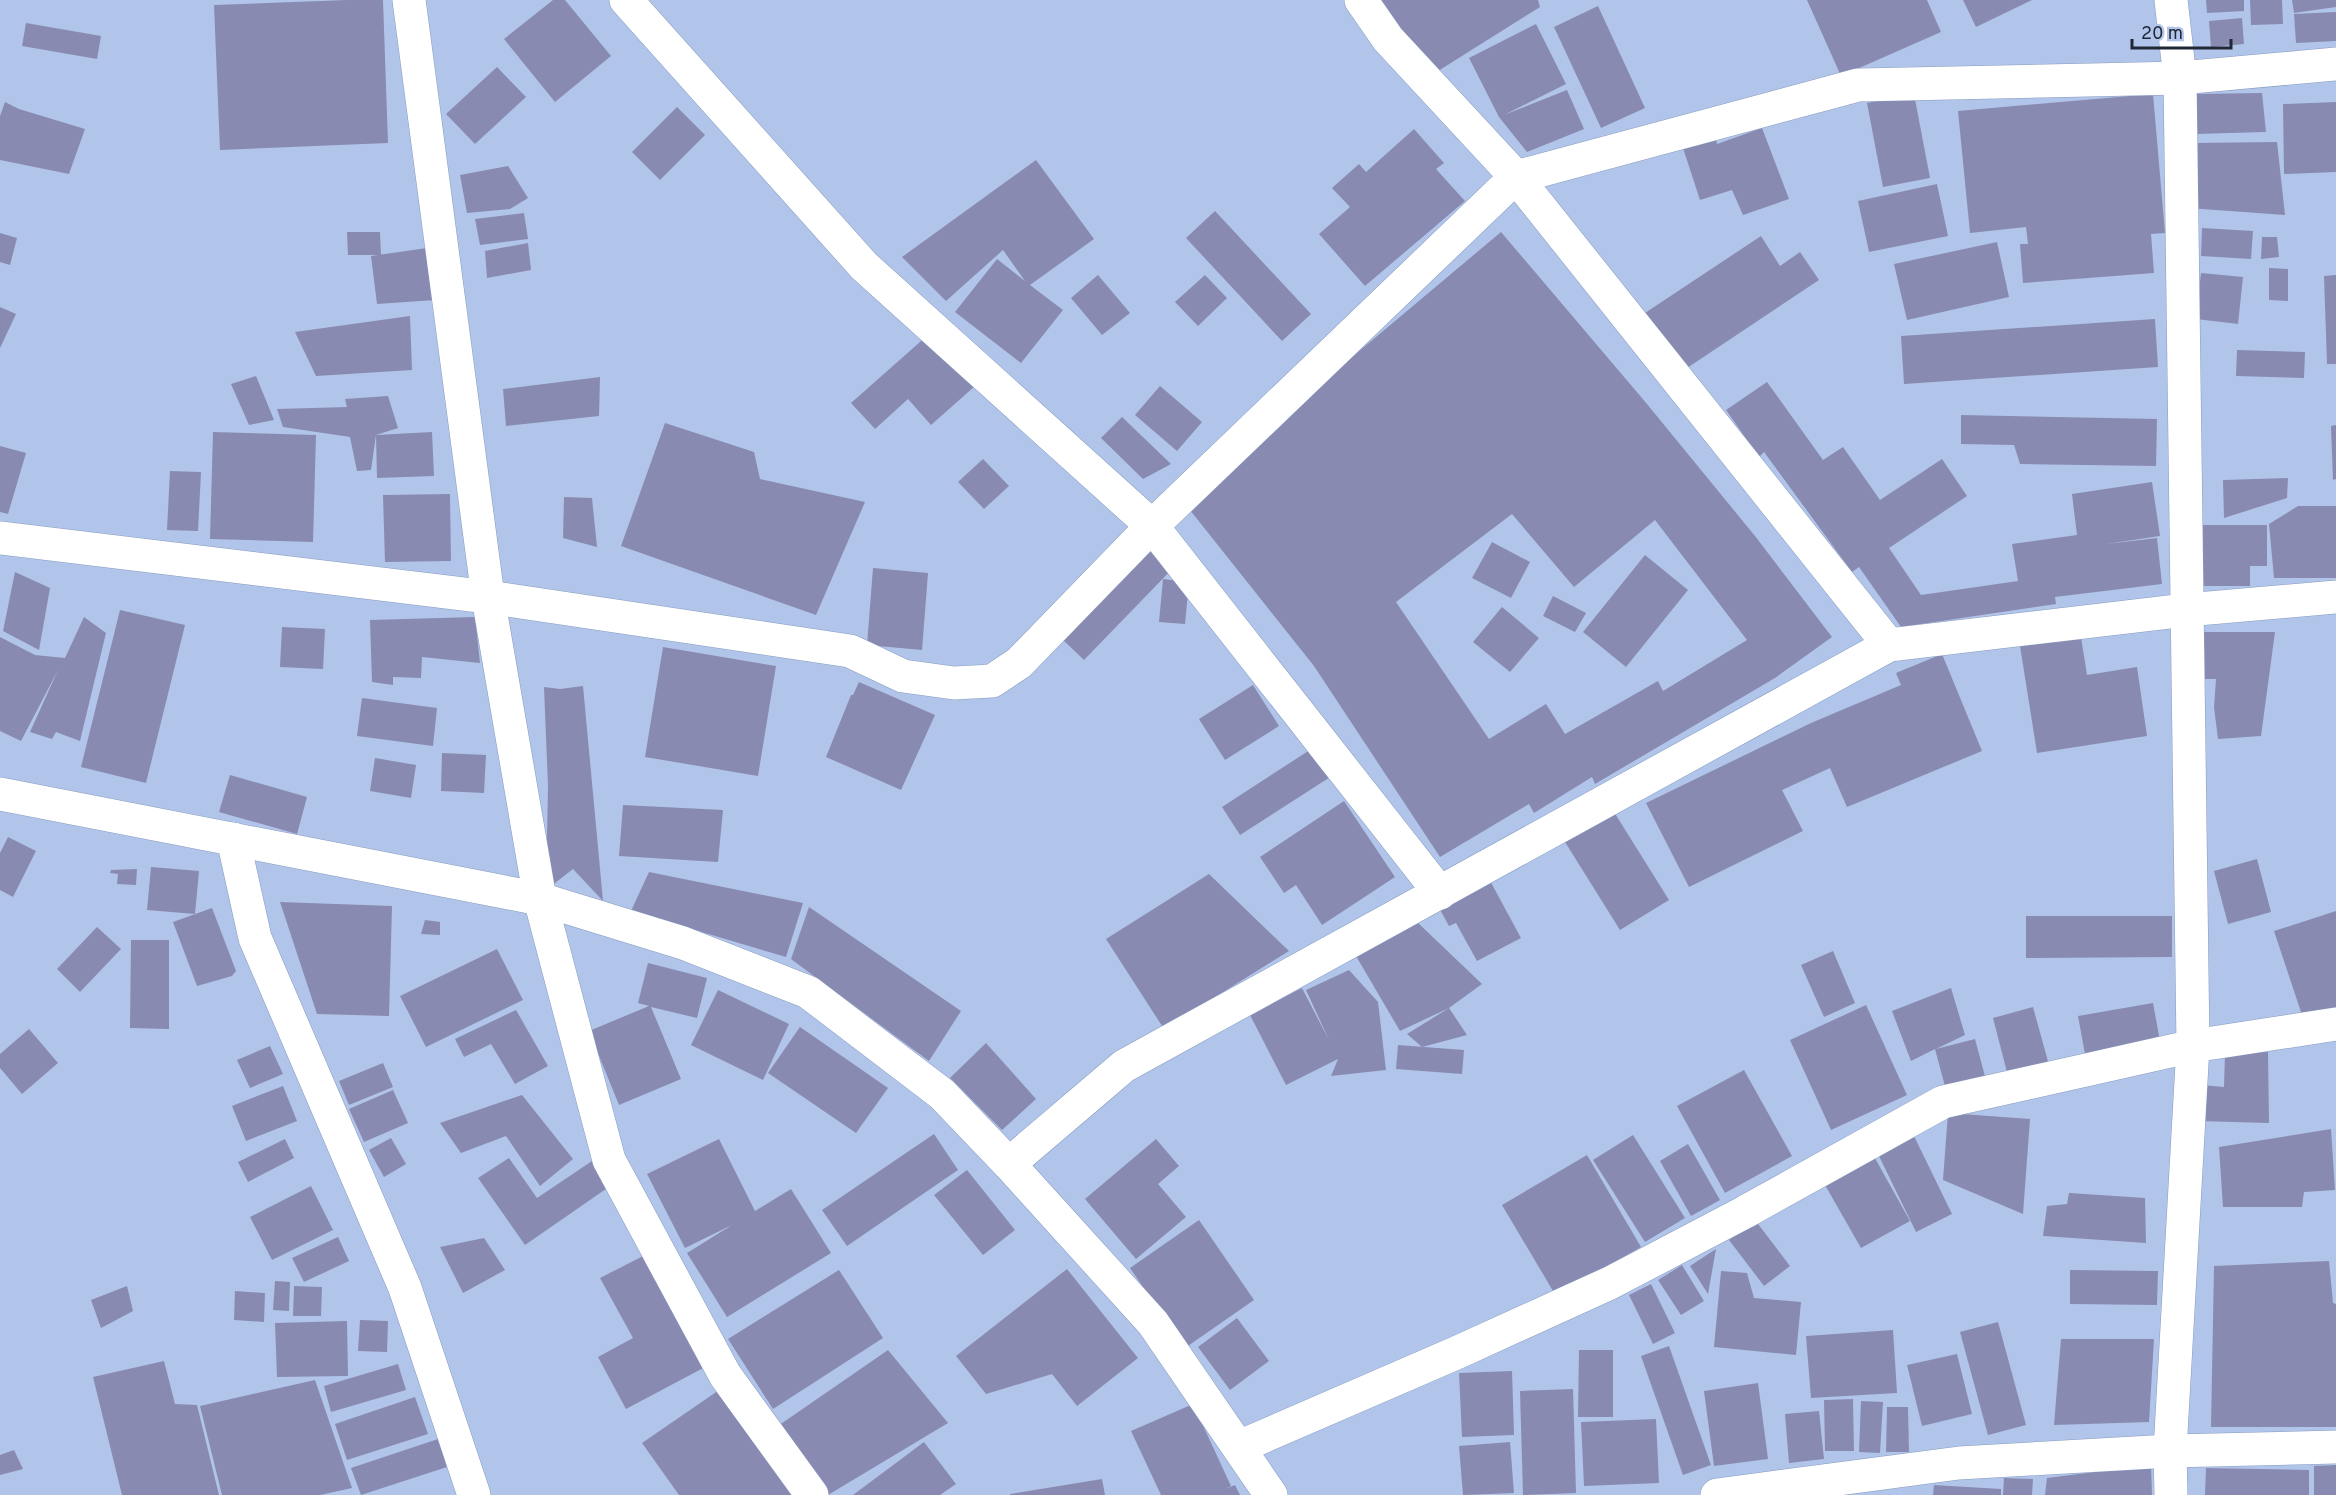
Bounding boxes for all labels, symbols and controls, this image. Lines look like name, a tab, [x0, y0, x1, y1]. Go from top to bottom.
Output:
scale bar	[2132, 12, 2231, 50]
text: 20 m	[2141, 23, 2183, 46]

